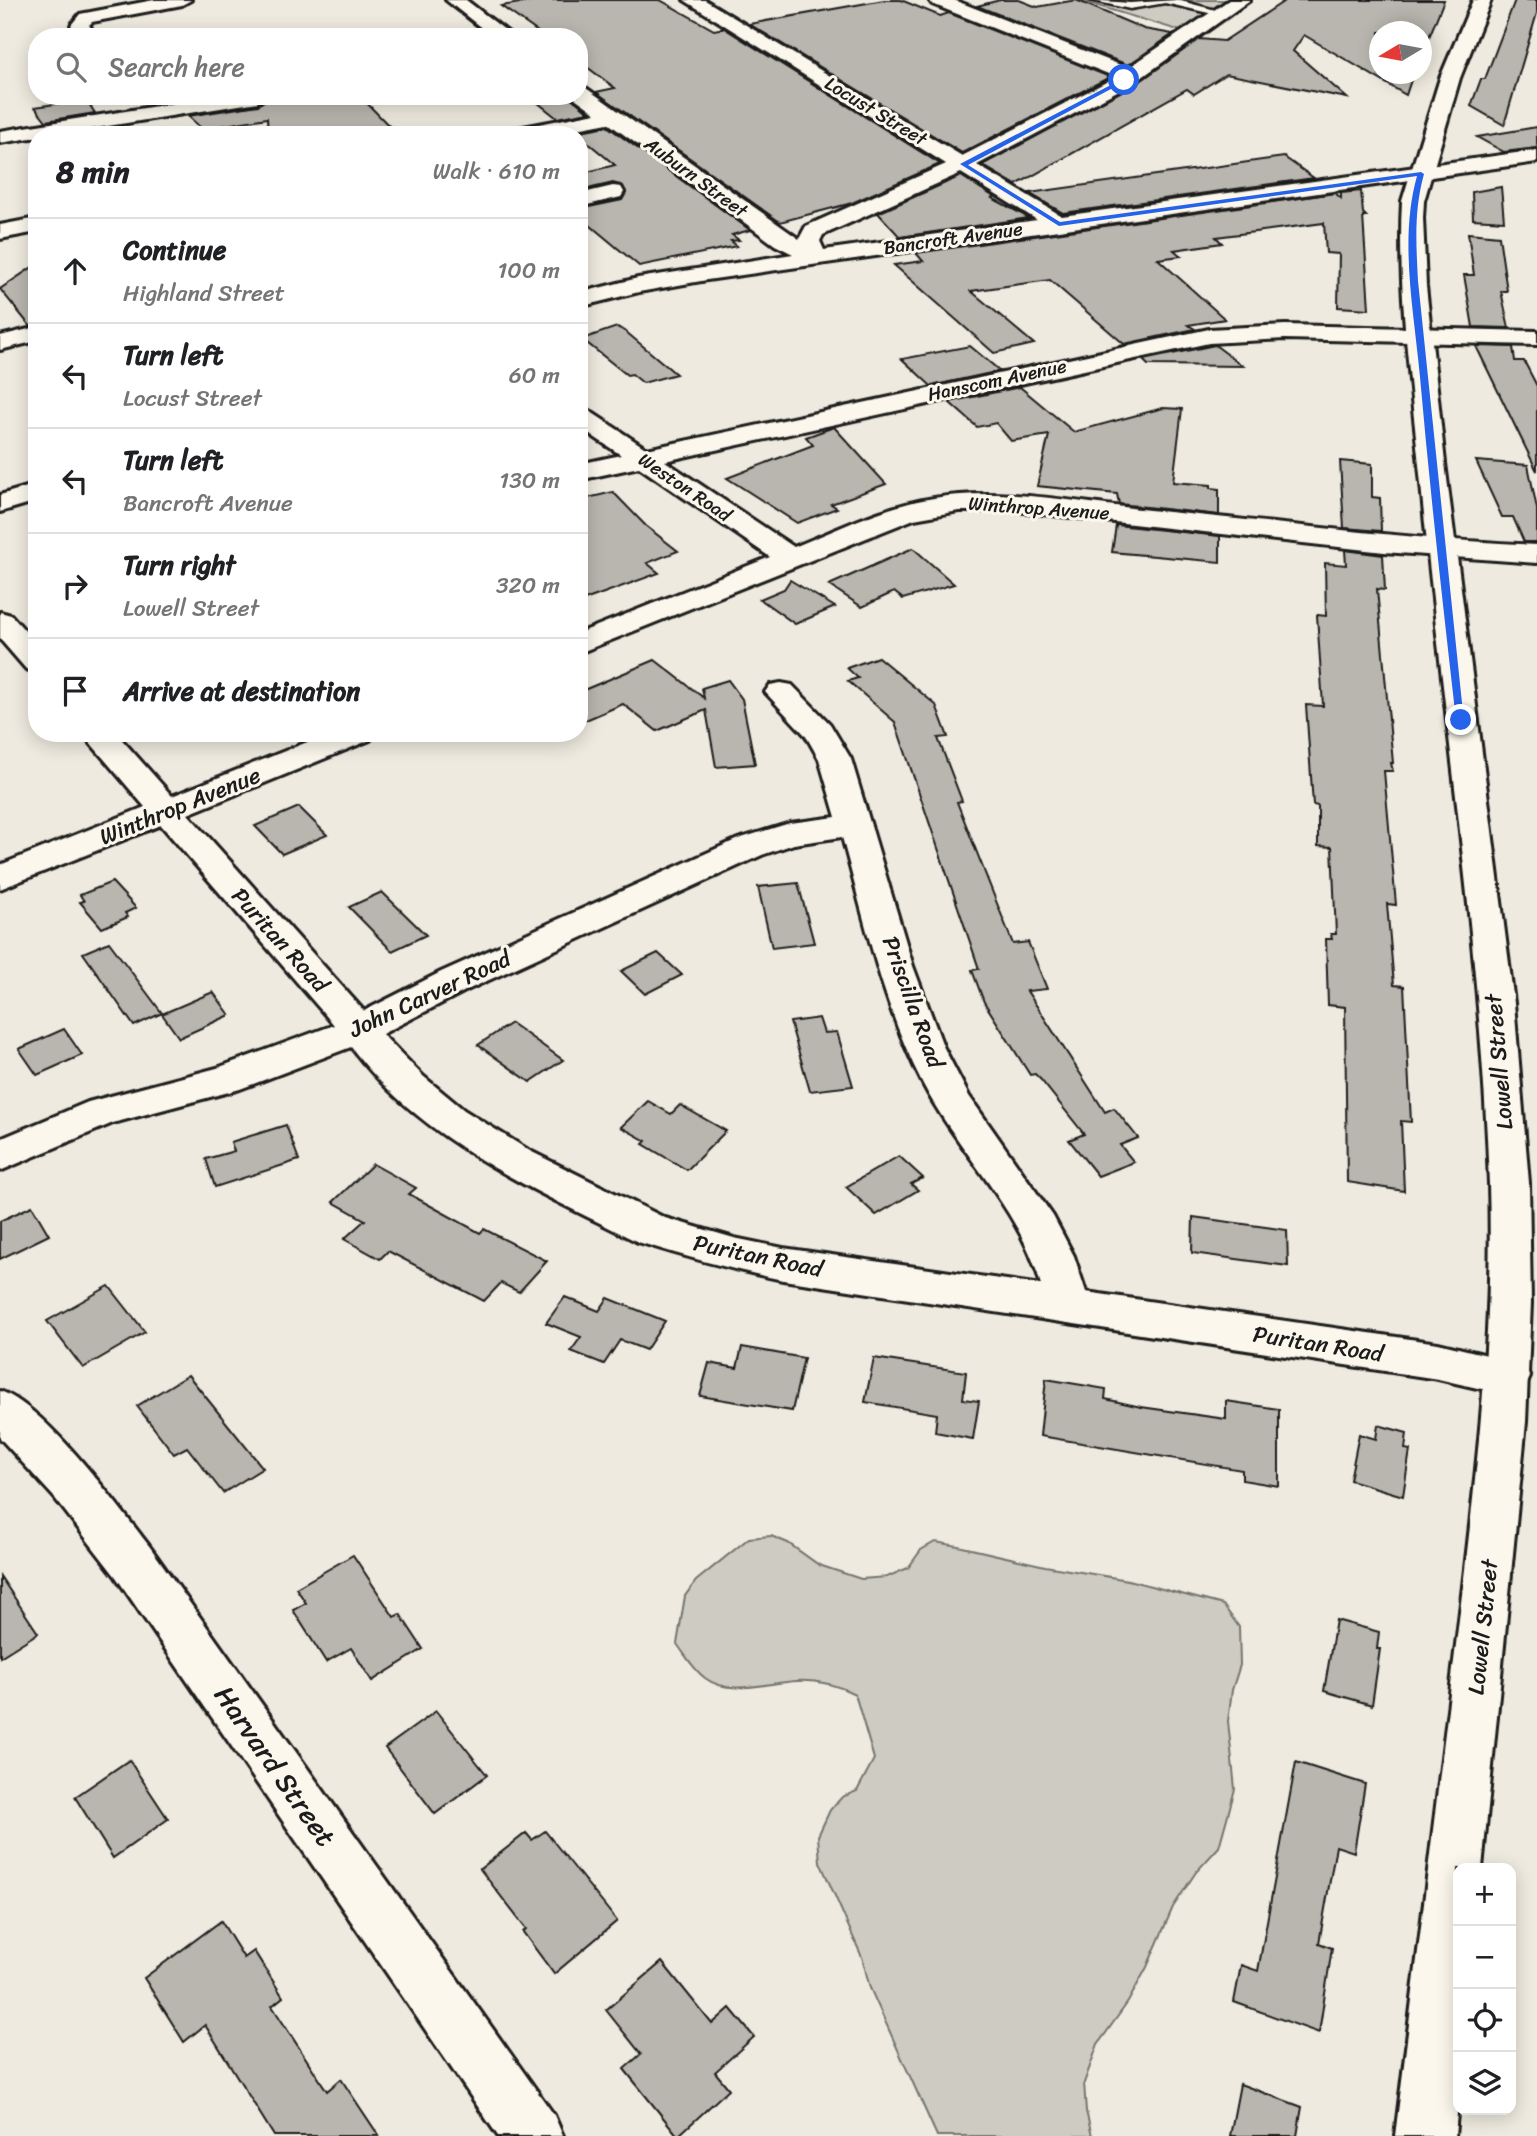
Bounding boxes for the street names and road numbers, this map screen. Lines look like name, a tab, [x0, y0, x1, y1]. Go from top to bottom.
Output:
street label: Locust Street	[818, 67, 935, 155]
street label: Auburn Street	[636, 127, 756, 227]
street label: Bancroft Avenue	[881, 212, 1025, 264]
street label: Hanscom Avenue	[924, 349, 1070, 411]
street label: Weston Road	[631, 443, 740, 532]
street label: Winthrop Avenue	[967, 487, 1111, 529]
street label: Winthrop Avenue	[93, 755, 267, 857]
street label: Puritan Road	[221, 877, 340, 1004]
street label: Priscilla Road	[870, 930, 957, 1076]
street label: John Carver Road	[341, 938, 520, 1050]
street label: Lowell Street	[1473, 991, 1525, 1132]
street label: Puritan Road	[689, 1222, 828, 1290]
street label: Puritan Road	[1250, 1313, 1388, 1375]
street label: Lowell Street	[1456, 1556, 1511, 1697]
street label: Harvard Street	[201, 1675, 349, 1857]

